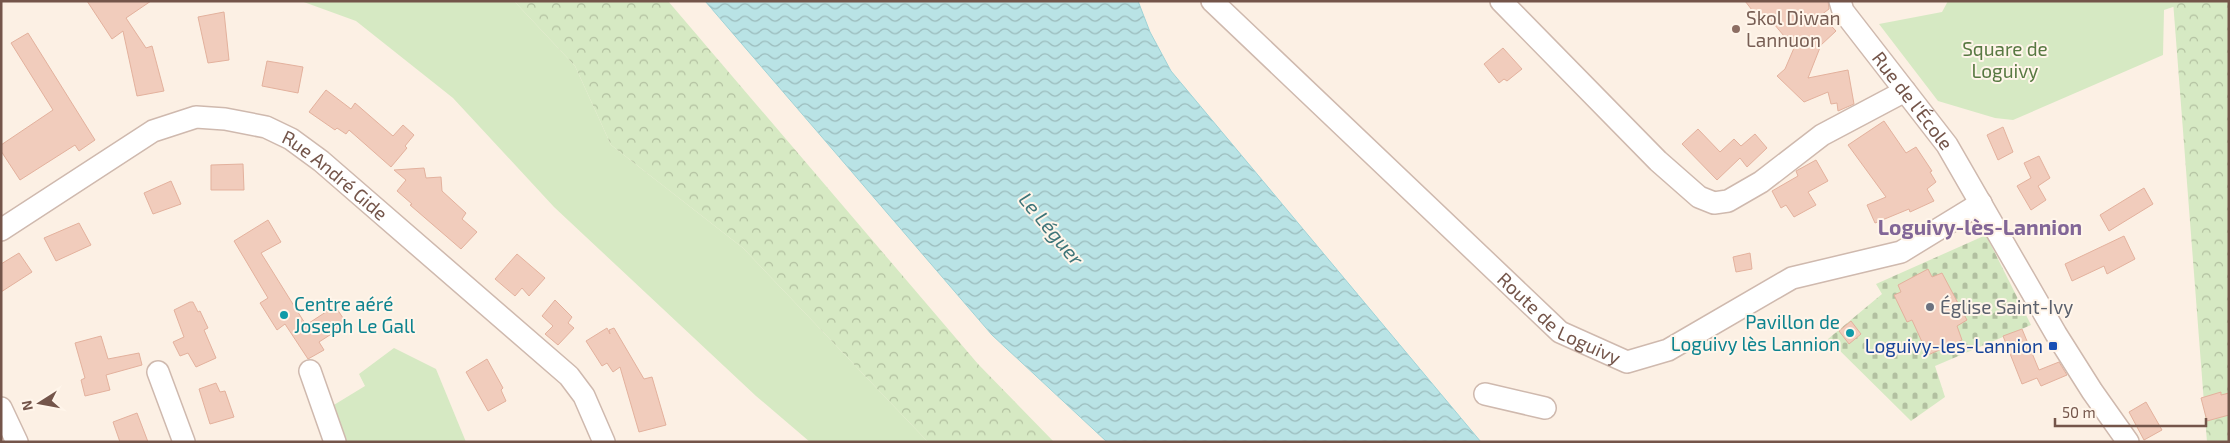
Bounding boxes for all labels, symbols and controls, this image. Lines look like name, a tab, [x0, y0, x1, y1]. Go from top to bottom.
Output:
place label: Skol Diwan Lannuon	[1746, 6, 1841, 51]
marker: Skol Diwan Lannuon	[1730, 23, 1742, 35]
park label: Square de Loguivy	[1962, 37, 2048, 82]
street label: Rue de l'École	[1868, 47, 1958, 154]
street label: Rue André Gide	[279, 125, 393, 225]
water label: Le Léguer	[1014, 187, 1090, 270]
district label: Loguivy-lès-Lannion	[1878, 214, 2082, 240]
street label: Route de Loguivy	[1493, 267, 1625, 369]
place label: Centre aéré Joseph Le Gall	[294, 292, 416, 337]
place label: Église Saint-Ivy	[1940, 295, 2073, 318]
marker: Église Saint-Ivy	[1924, 301, 1936, 313]
marker: Centre aéré Joseph Le Gall	[278, 309, 290, 321]
place label: Pavillon de Loguivy lès Lannion	[1671, 310, 1840, 355]
marker: Pavillon de Loguivy lès Lannion	[1844, 327, 1856, 339]
place label: Loguivy-les-Lannion	[1865, 334, 2043, 357]
marker: Loguivy-les-Lannion	[2047, 340, 2059, 352]
north arrow	[15, 378, 65, 428]
scale bar	[2055, 396, 2206, 428]
text: N	[17, 399, 36, 412]
text: 50 m	[2062, 403, 2096, 421]

